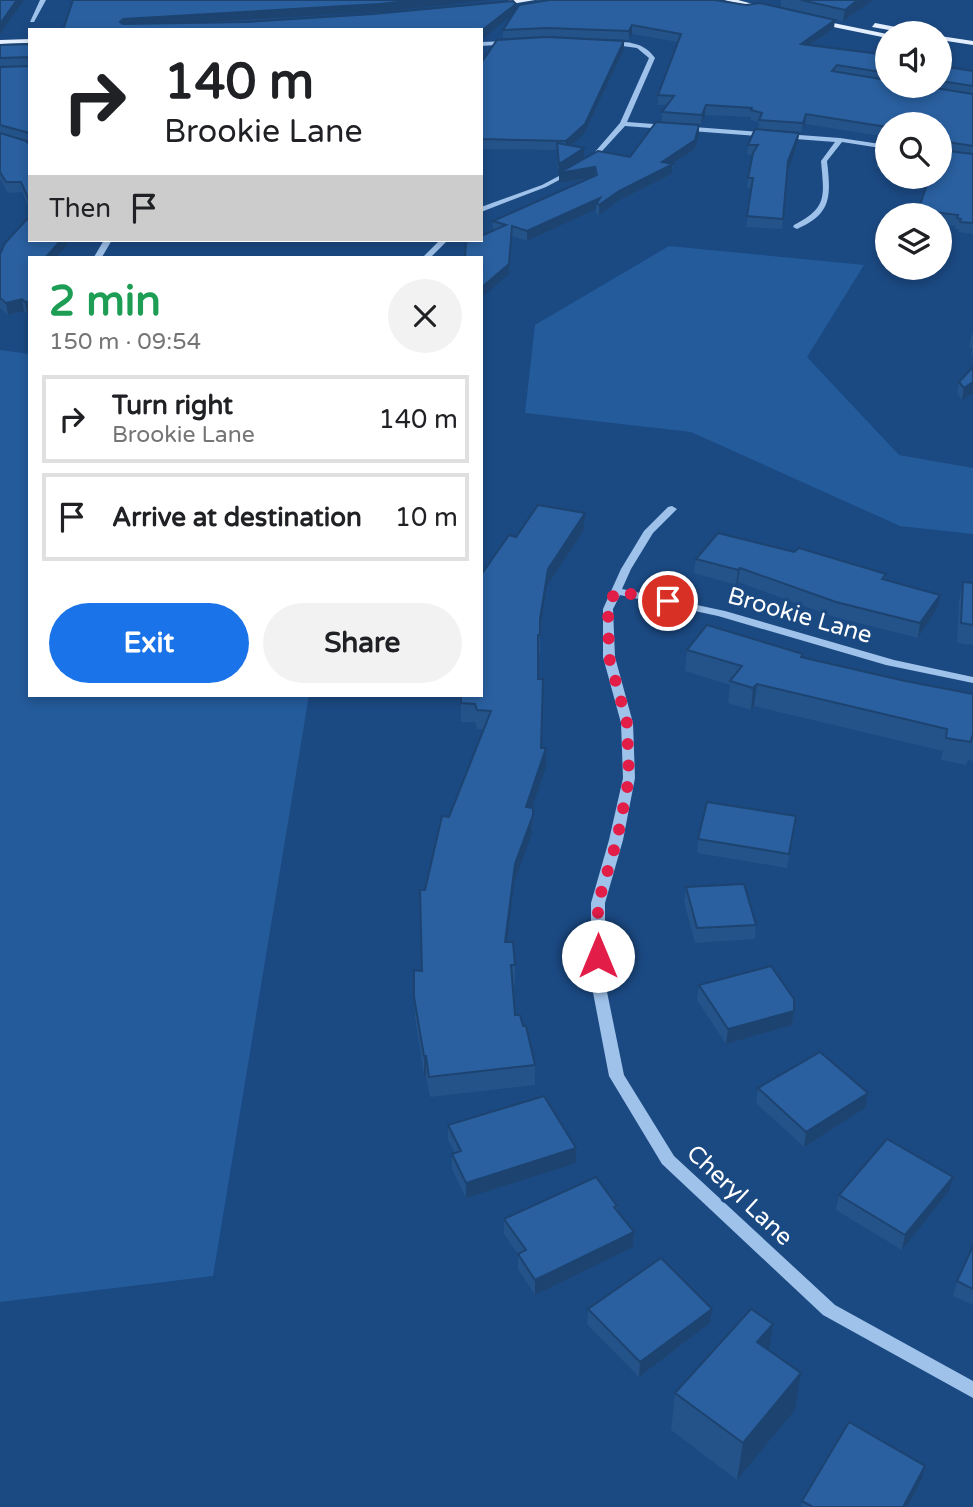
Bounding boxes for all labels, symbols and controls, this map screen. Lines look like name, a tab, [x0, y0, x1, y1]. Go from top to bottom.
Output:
map controls	[875, 21, 952, 280]
button: sound	[875, 21, 952, 98]
text: 140 m	[164, 53, 314, 112]
icon: right	[49, 56, 140, 147]
button: search	[875, 112, 952, 189]
text: Brookie Lane	[164, 113, 363, 151]
icon: arrive	[125, 189, 163, 227]
text: Then	[49, 193, 111, 224]
button: layers	[875, 203, 952, 280]
text: 2 min	[49, 276, 161, 327]
button: close	[388, 279, 462, 353]
text: 150 m · 09:54	[49, 328, 201, 356]
text: Turn right	[112, 390, 233, 421]
icon: right	[53, 400, 91, 438]
text: 140 m	[378, 404, 458, 435]
text: Brookie Lane	[112, 421, 255, 449]
icon: arrive	[53, 498, 91, 536]
text: Arrive at destination	[112, 502, 362, 533]
text: 10 m	[395, 502, 458, 533]
pin	[638, 571, 698, 631]
street label: Brookie Lane	[724, 581, 875, 650]
icon: arrive	[649, 582, 687, 620]
button: Exit	[49, 603, 249, 683]
button: Share	[263, 603, 462, 683]
position arrow	[561, 919, 635, 993]
street label: Cheryl Lane	[681, 1139, 799, 1252]

